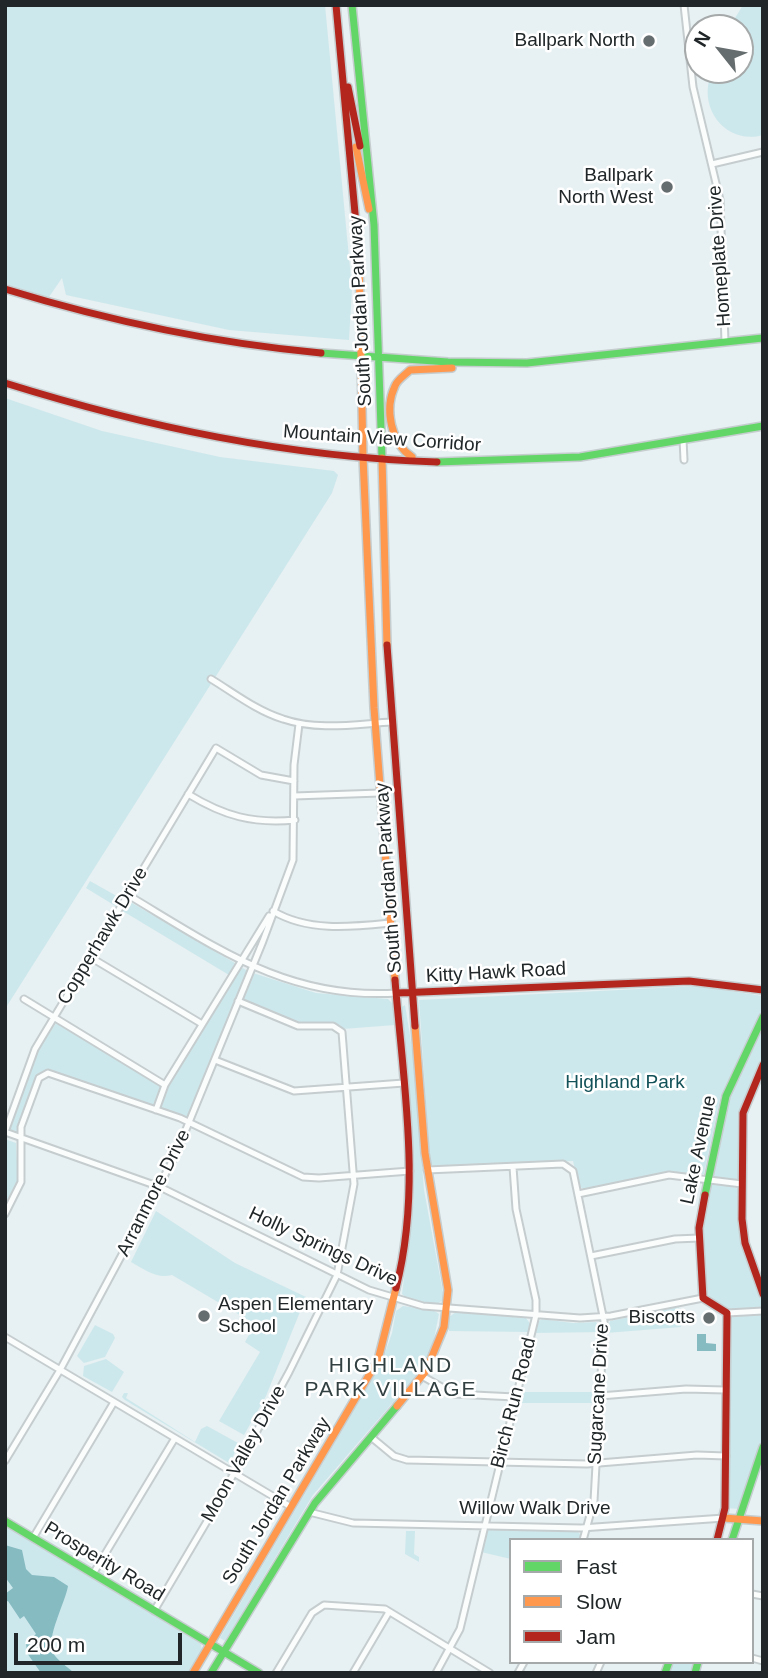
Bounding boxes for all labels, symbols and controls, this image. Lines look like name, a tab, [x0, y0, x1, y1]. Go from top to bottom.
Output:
north arrow	[684, 14, 754, 84]
text: N	[690, 28, 715, 50]
place label: Ballpark North	[515, 30, 635, 52]
marker: Ballpark North	[641, 33, 657, 49]
place label: Ballpark North West	[558, 165, 653, 209]
marker: Ballpark North West	[659, 179, 675, 195]
street label: Homeplate Drive	[704, 185, 736, 327]
street label: South Jordan Parkway	[345, 215, 377, 407]
street label: Mountain View Corridor	[282, 421, 482, 457]
street label: South Jordan Parkway	[371, 782, 407, 974]
street label: Copperhawk Drive	[53, 863, 153, 1009]
street label: Kitty Hawk Road	[425, 958, 567, 988]
park label: Highland Park	[565, 1072, 685, 1094]
street label: Lake Avenue	[676, 1094, 722, 1206]
street label: Arranmore Drive	[112, 1126, 196, 1260]
street label: Holly Springs Drive	[245, 1203, 401, 1291]
place label: Aspen Elementary School	[218, 1294, 373, 1338]
place label: Biscotts	[628, 1307, 695, 1329]
marker: Aspen Elementary School	[196, 1308, 212, 1324]
marker: Biscotts	[701, 1310, 717, 1326]
street label: Sugarcane Drive	[584, 1323, 614, 1465]
street label: Birch Run Road	[487, 1335, 541, 1471]
district label: HIGHLAND PARK VILLAGE	[306, 1353, 476, 1403]
street label: Moon Valley Drive	[197, 1382, 291, 1526]
street label: South Jordan Parkway	[218, 1413, 336, 1589]
street label: Willow Walk Drive	[459, 1498, 611, 1520]
street label: Prosperity Road	[40, 1517, 168, 1607]
legend	[509, 1538, 754, 1664]
text: Fast	[576, 1555, 617, 1578]
text: Slow	[576, 1590, 622, 1613]
scale bar	[18, 1618, 186, 1662]
text: Jam	[576, 1625, 616, 1648]
text: 200 m	[27, 1633, 85, 1656]

